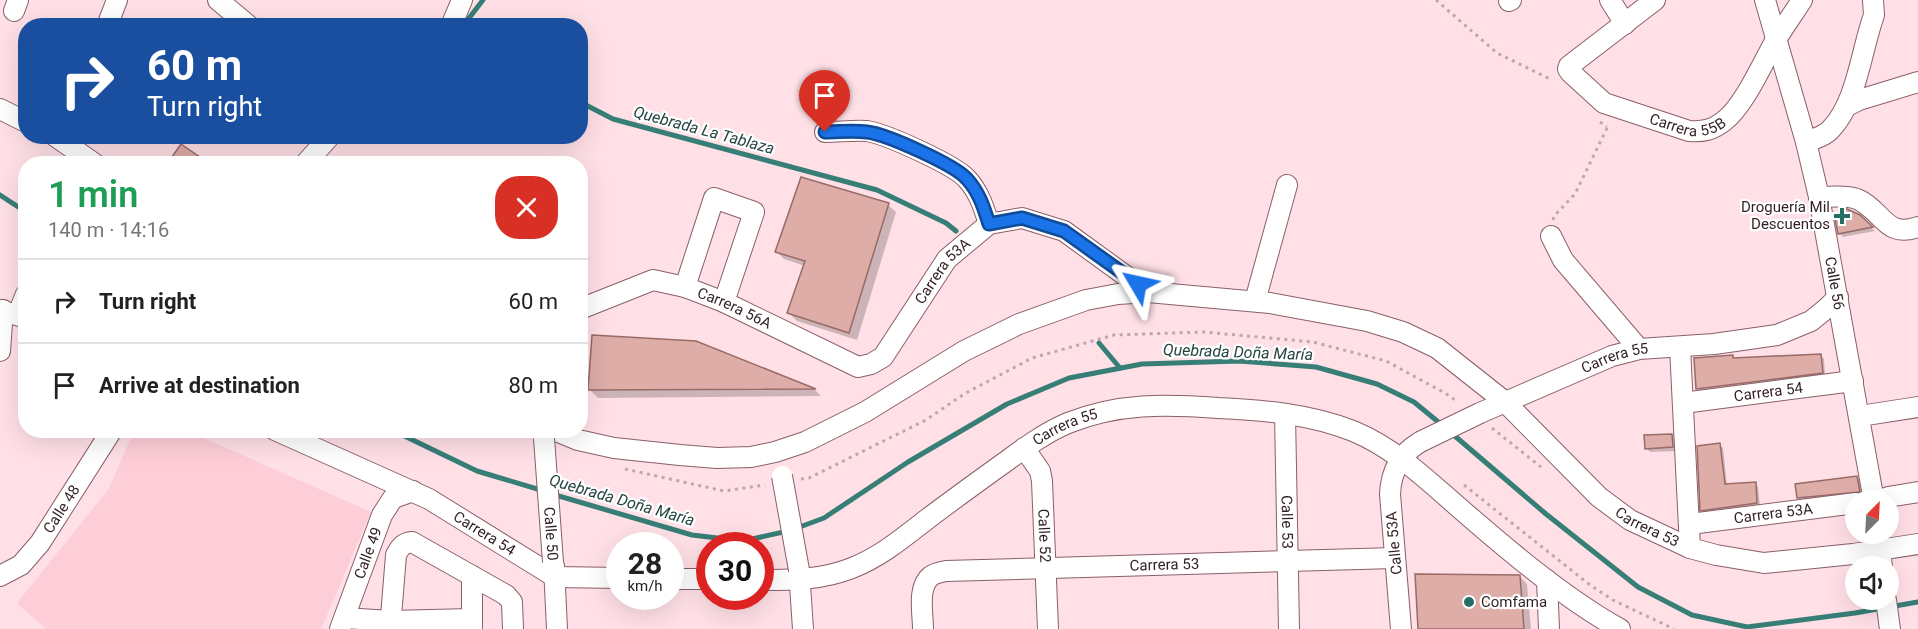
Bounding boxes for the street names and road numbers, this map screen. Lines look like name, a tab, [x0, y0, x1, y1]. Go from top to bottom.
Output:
street label: Carrera 55B	[1647, 110, 1729, 140]
street label: Carrera 53A	[911, 234, 974, 307]
street label: Calle 56	[1821, 255, 1848, 311]
street label: Carrera 56A	[695, 284, 775, 333]
street label: Carrera 55	[1579, 339, 1649, 377]
street label: Carrera 54	[1733, 379, 1804, 405]
street label: Carrera 55	[1029, 405, 1100, 449]
street label: Calle 48	[40, 482, 84, 537]
street label: Calle 53	[1278, 495, 1297, 549]
street label: Carrera 53A	[1733, 500, 1814, 527]
street label: Carrera 53	[1612, 503, 1682, 551]
street label: Calle 50	[540, 506, 562, 561]
street label: Carrera 54	[450, 507, 519, 560]
street label: Calle 52	[1034, 508, 1054, 563]
street label: Calle 53A	[1382, 510, 1406, 575]
street label: Calle 49	[350, 525, 386, 581]
street label: Carrera 53	[1129, 555, 1199, 575]

